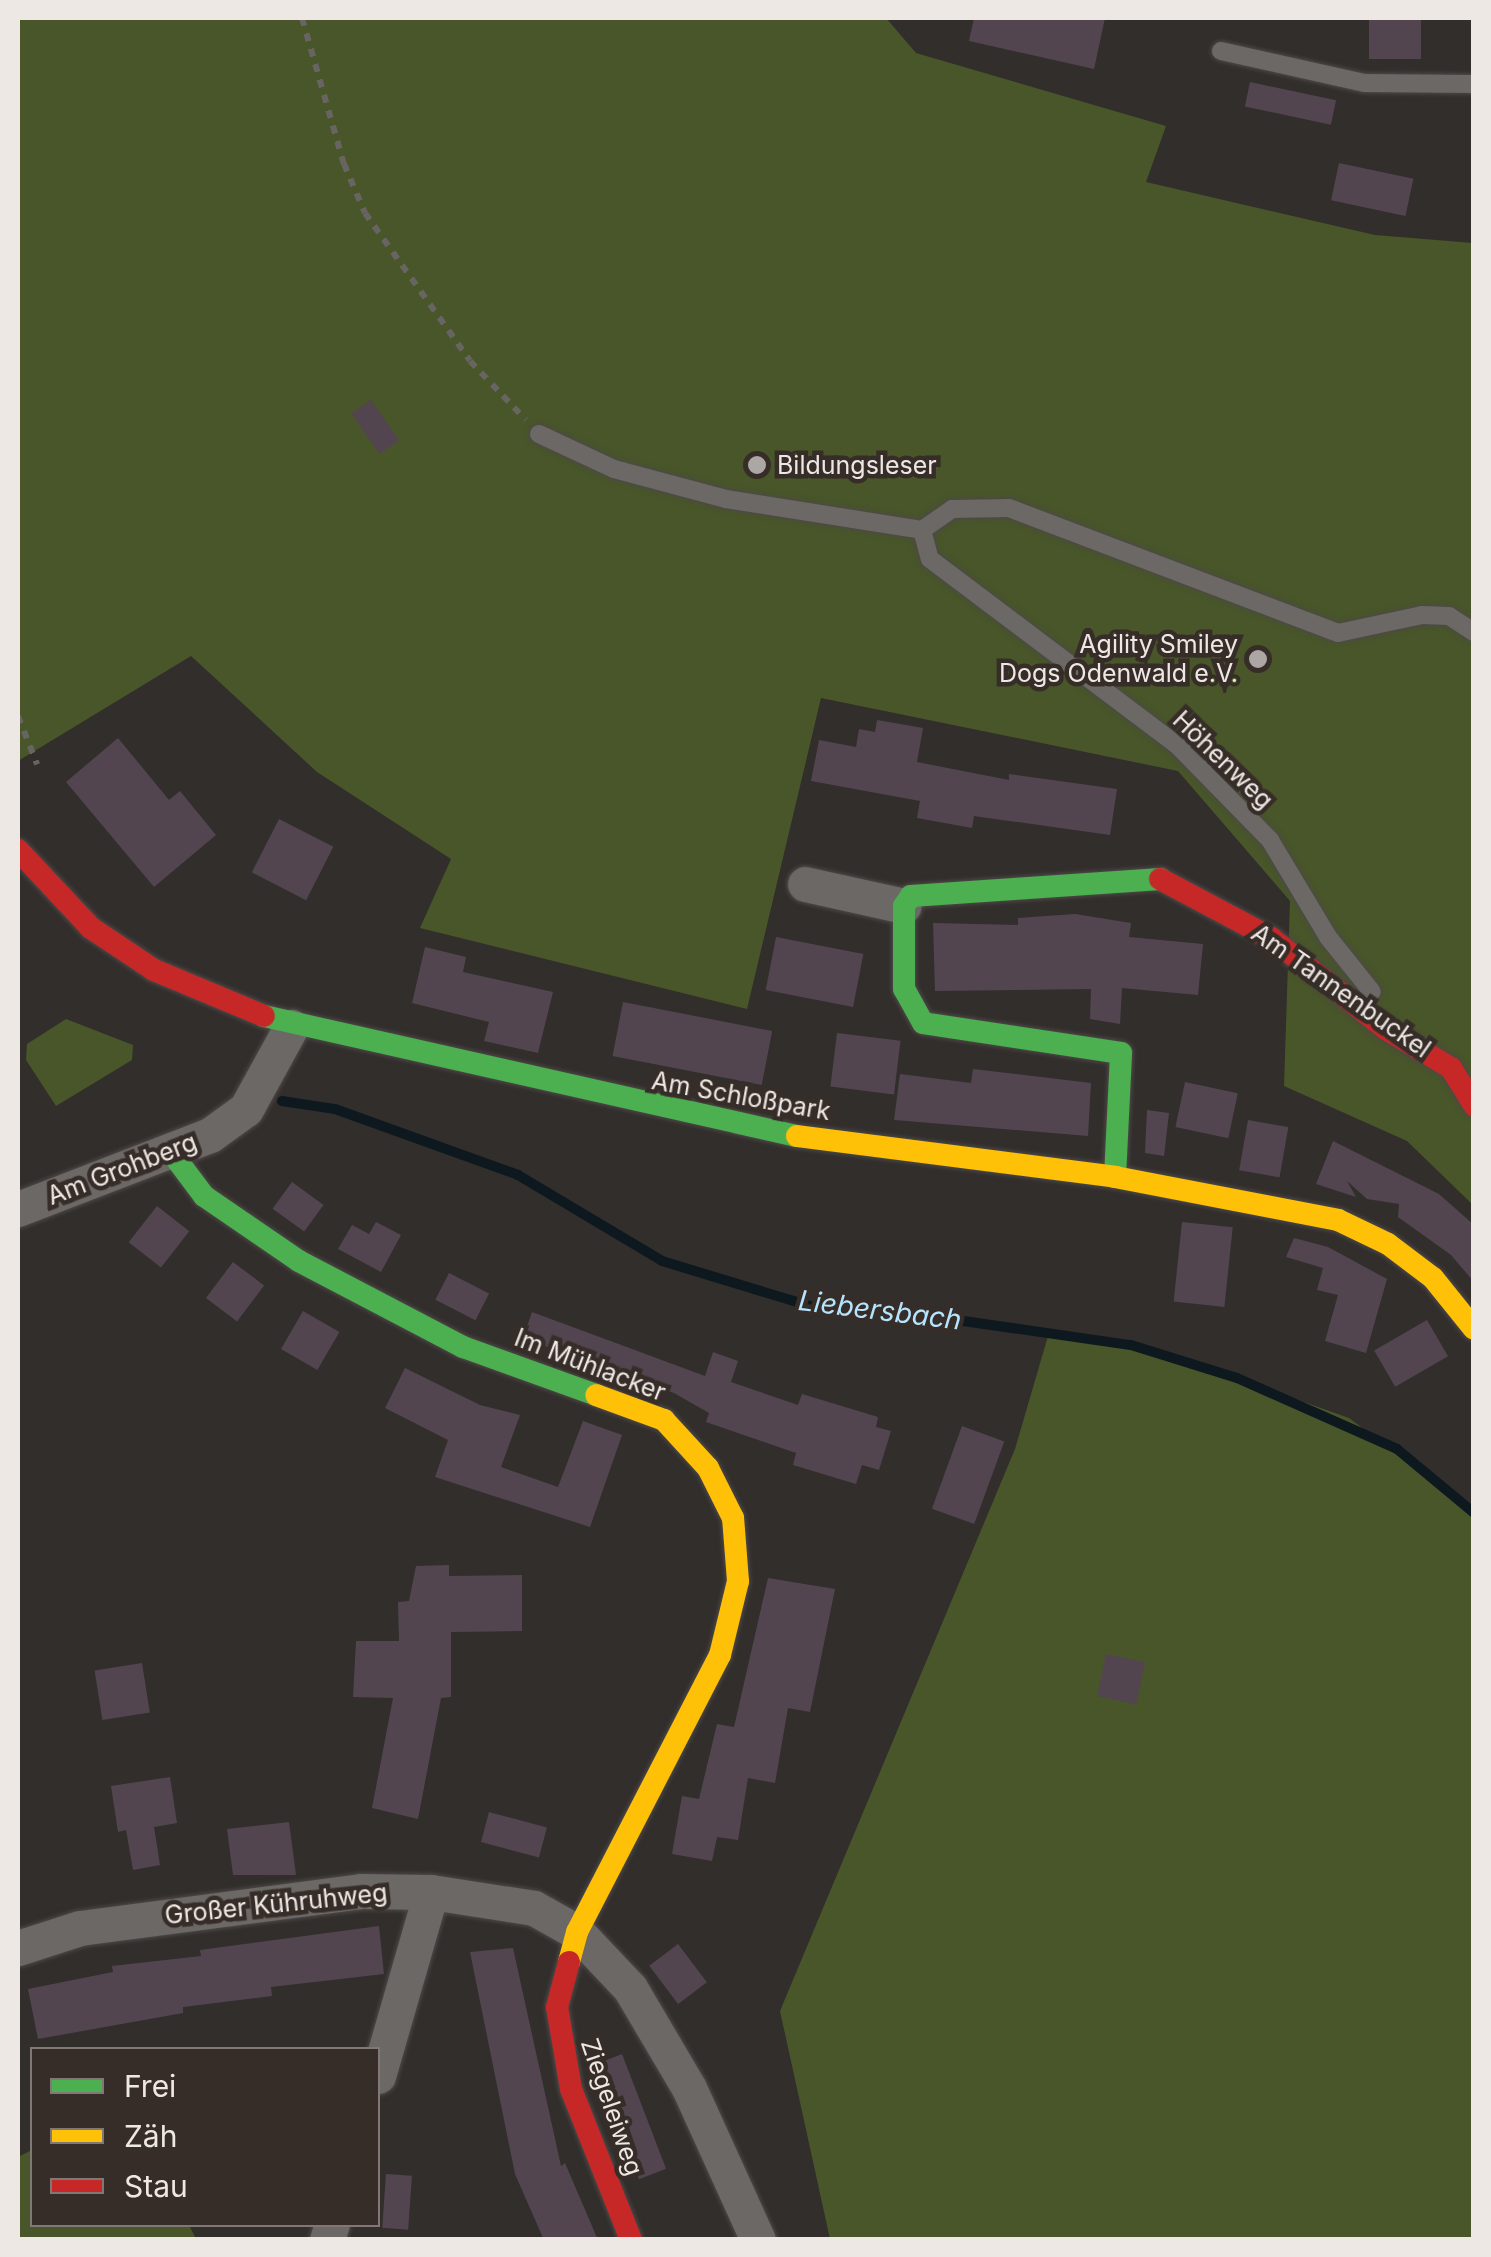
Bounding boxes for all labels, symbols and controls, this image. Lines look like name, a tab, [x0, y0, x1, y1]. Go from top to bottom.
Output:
place label: Bildungsleser	[777, 450, 937, 480]
marker: Bildungsleser	[746, 454, 768, 476]
place label: Agility Smiley Dogs Odenwald e.V.	[999, 630, 1238, 689]
marker: Agility Smiley Dogs Odenwald e.V.	[1247, 648, 1269, 670]
street label: Höhenweg	[1167, 705, 1279, 815]
street label: Am Tannenbuckel	[1246, 918, 1436, 1064]
street label: Am Schloßpark	[649, 1066, 833, 1126]
street label: Am Grohberg	[43, 1127, 201, 1211]
water label: Liebersbach	[796, 1283, 964, 1337]
street label: Im Mühlacker	[510, 1322, 670, 1408]
street label: Großer Kühruhweg	[163, 1877, 389, 1931]
street label: Ziegeleiweg	[575, 2035, 649, 2179]
legend	[30, 2047, 380, 2227]
text: Frei	[124, 2068, 176, 2104]
text: Zäh	[124, 2118, 177, 2154]
text: Stau	[124, 2168, 188, 2204]

